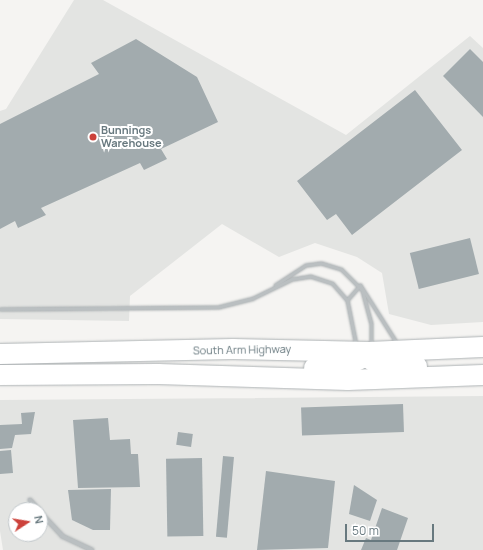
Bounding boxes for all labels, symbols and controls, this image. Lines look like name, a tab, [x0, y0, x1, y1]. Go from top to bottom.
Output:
place label: Bunnings Warehouse	[101, 124, 162, 150]
marker: Bunnings Warehouse	[88, 132, 98, 142]
street label: South Arm Highway	[193, 343, 291, 357]
north arrow	[8, 502, 48, 542]
text: N	[31, 514, 47, 525]
scale bar	[347, 516, 436, 542]
text: 50 m	[352, 522, 379, 539]

